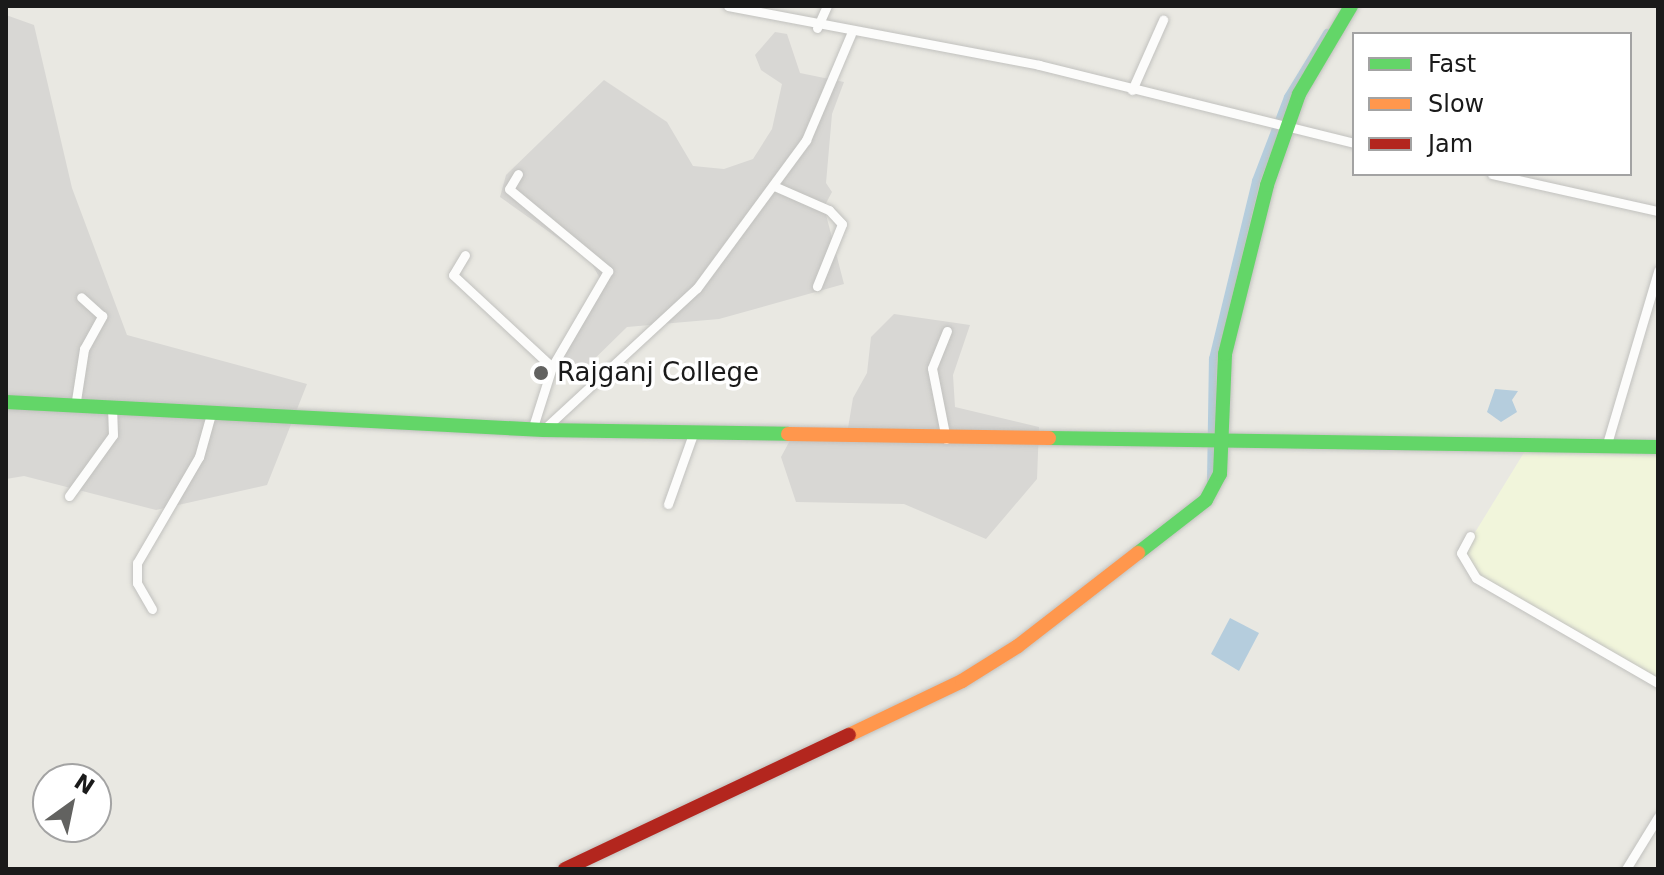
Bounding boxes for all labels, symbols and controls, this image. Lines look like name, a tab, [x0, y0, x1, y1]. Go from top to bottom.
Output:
legend	[1352, 32, 1632, 176]
text: Fast	[1428, 50, 1476, 78]
text: Slow	[1428, 90, 1484, 118]
text: Jam	[1428, 130, 1473, 158]
place label: Rajganj College	[557, 357, 759, 389]
marker: Rajganj College	[532, 364, 550, 382]
north arrow	[32, 763, 112, 843]
text: N	[70, 769, 99, 800]

